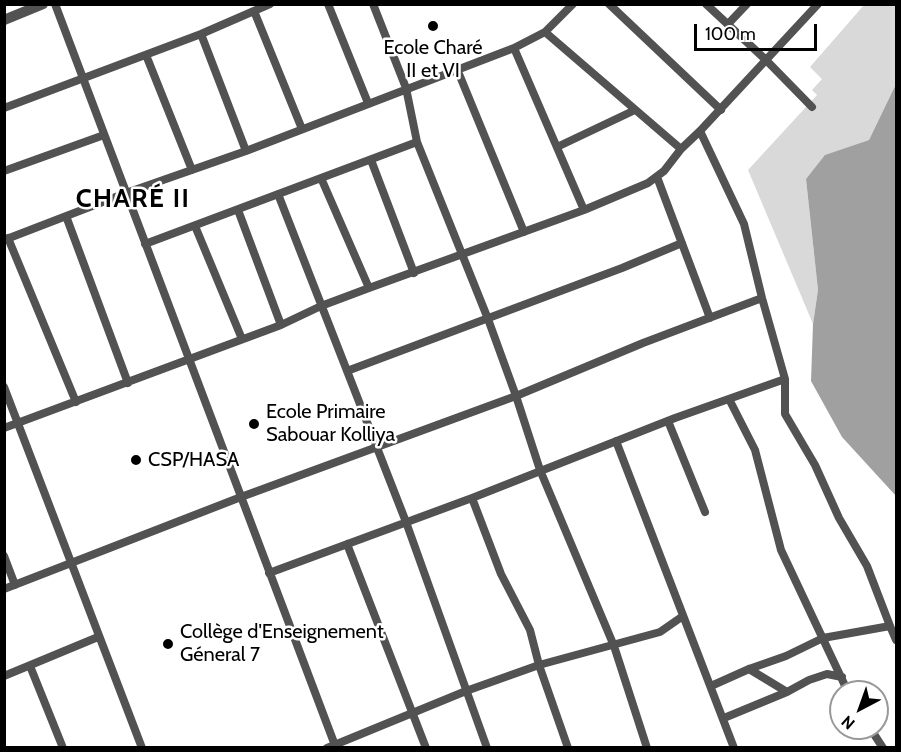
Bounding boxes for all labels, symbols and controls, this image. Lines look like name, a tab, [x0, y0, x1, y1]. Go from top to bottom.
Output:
scale bar	[697, 12, 820, 50]
marker: Ecole Charé II et VI	[426, 19, 440, 33]
text: 100 m	[705, 23, 756, 45]
place label: Ecole Charé II et VI	[383, 36, 483, 83]
district label: CHARÉ II	[76, 183, 190, 215]
place label: Ecole Primaire Sabouar Kolliya	[266, 400, 395, 447]
marker: Ecole Primaire Sabouar Kolliya	[247, 417, 261, 431]
place label: CSP/HASA	[148, 448, 239, 472]
marker: CSP/HASA	[129, 453, 143, 467]
place label: Collège d'Enseignement Géneral 7	[180, 620, 384, 667]
marker: Collège d'Enseignement Géneral 7	[161, 637, 175, 651]
north arrow	[829, 680, 889, 740]
text: N	[838, 712, 859, 733]

